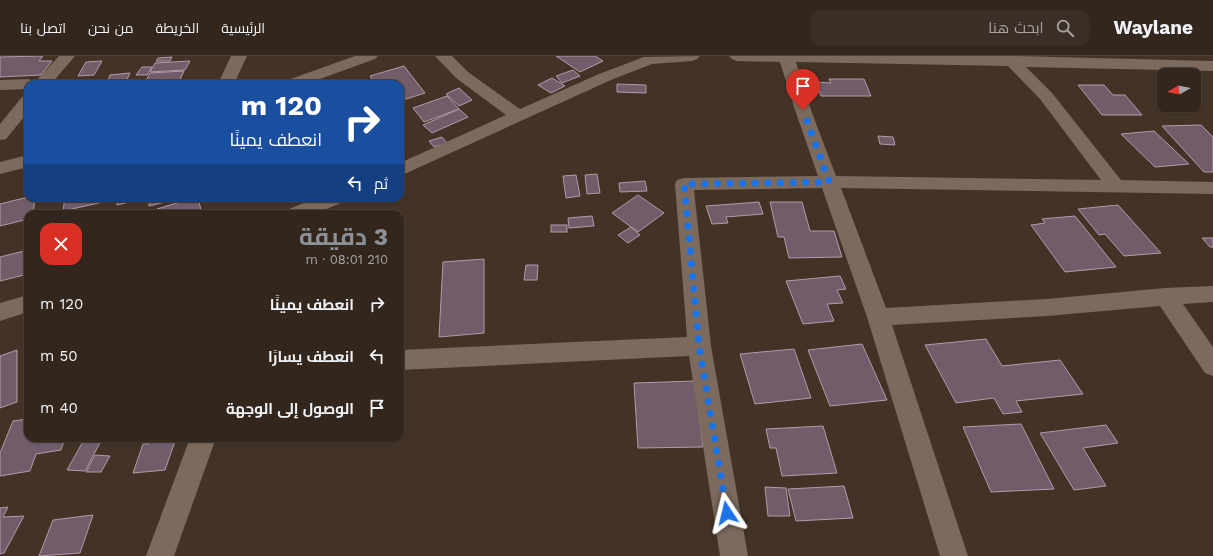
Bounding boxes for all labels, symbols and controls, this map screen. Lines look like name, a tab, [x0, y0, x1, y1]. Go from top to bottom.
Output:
search box	[810, 10, 1090, 46]
text: Waylane	[1114, 16, 1193, 39]
icon: search	[1054, 17, 1076, 39]
text: ابحث هنا	[988, 19, 1044, 37]
text: اتصل بنا	[20, 20, 66, 36]
text: من نحن	[88, 20, 134, 36]
text: الخريطة	[156, 20, 199, 36]
text: الرئيسية	[221, 20, 265, 36]
north arrow	[1157, 68, 1201, 112]
map controls	[1157, 68, 1201, 112]
pin	[786, 69, 820, 110]
icon: arrive	[792, 75, 814, 97]
text: 120 m	[241, 89, 322, 122]
icon: right	[336, 96, 388, 148]
text: انعطف يمينًا	[229, 129, 322, 150]
icon: left	[344, 172, 366, 194]
text: ثم	[374, 175, 388, 193]
button: close	[40, 223, 82, 265]
text: 3 دقيقة	[299, 223, 388, 251]
text: 210 m · 08:01	[306, 252, 388, 267]
icon: right	[366, 293, 388, 315]
text: 120 m	[40, 295, 83, 313]
text: انعطف يمينًا	[270, 296, 354, 314]
icon: left	[366, 345, 388, 367]
text: 50 m	[40, 347, 77, 365]
text: انعطف يسارًا	[268, 348, 354, 366]
icon: arrive	[366, 397, 388, 419]
text: 40 m	[40, 399, 78, 417]
text: الوصول إلى الوجهة	[226, 400, 354, 418]
position arrow	[706, 492, 748, 534]

